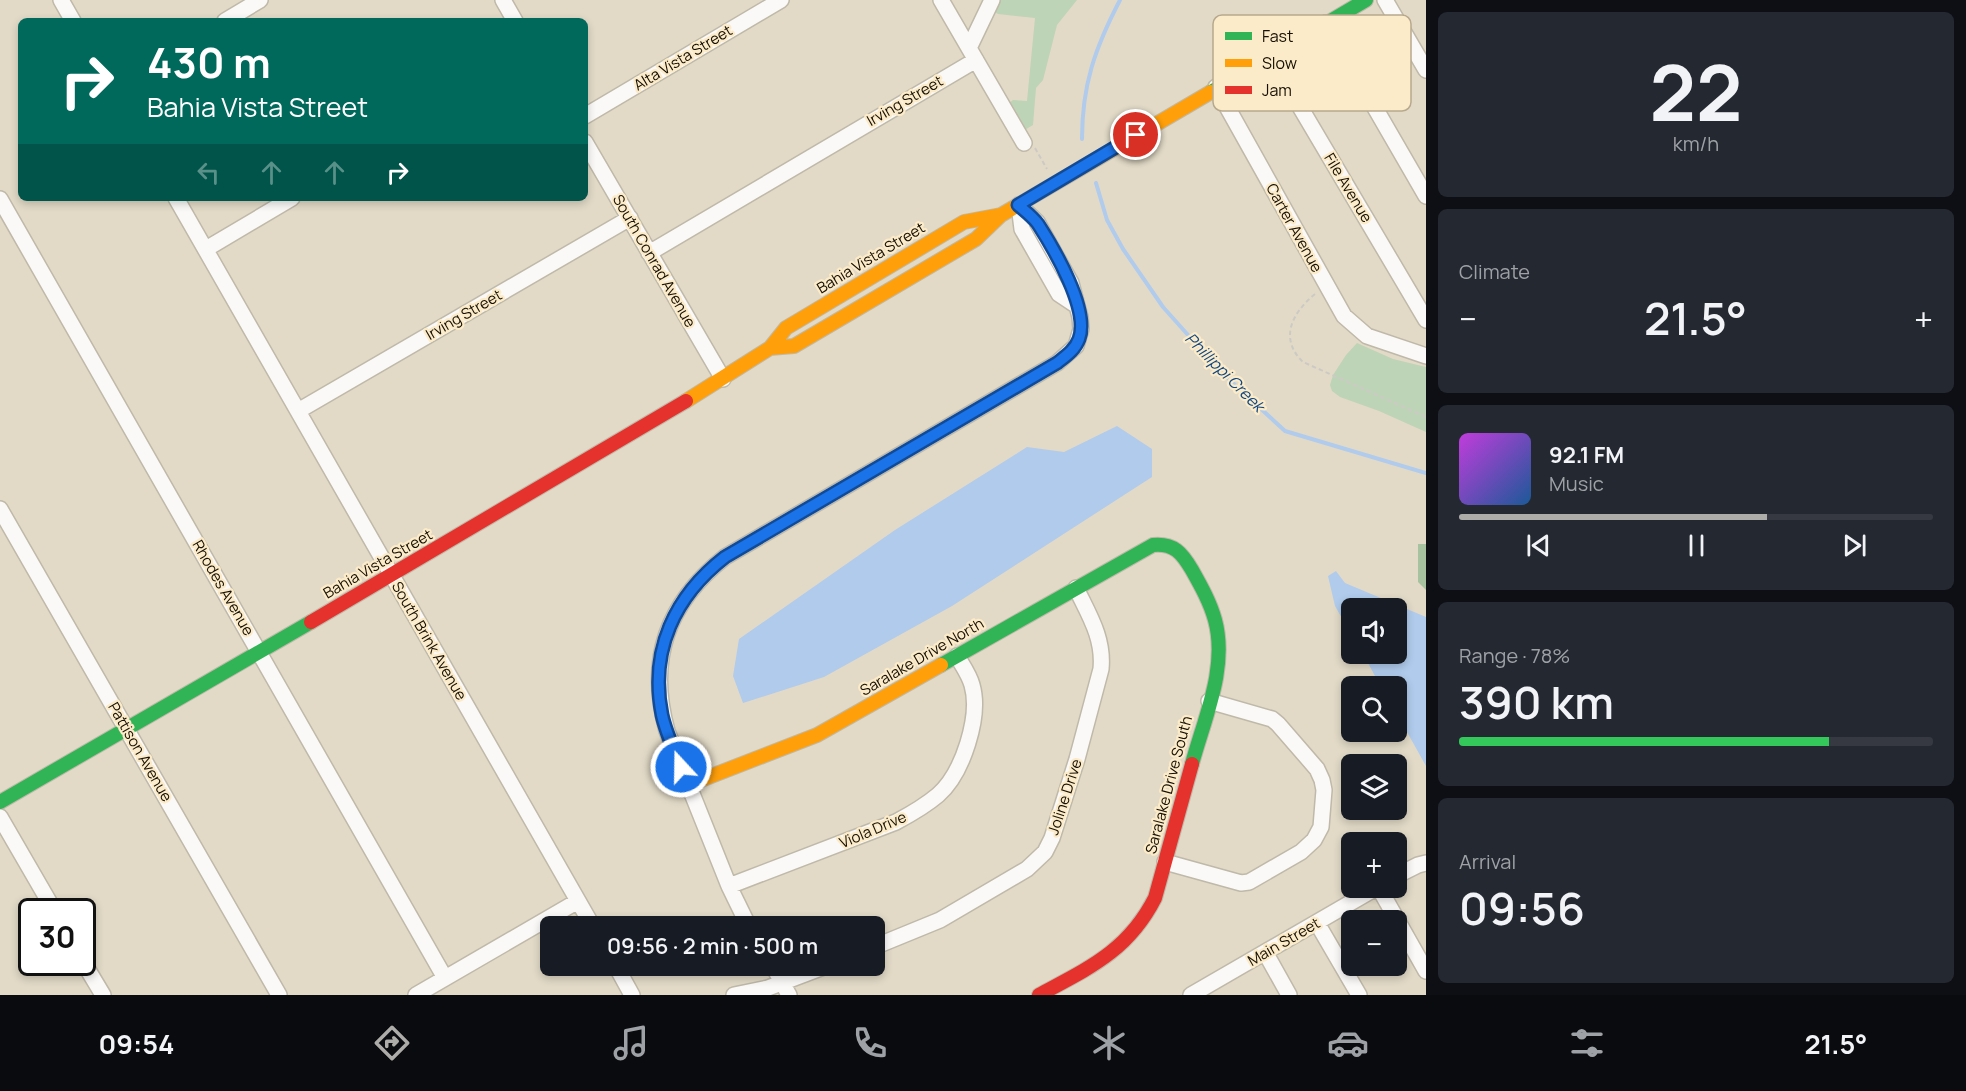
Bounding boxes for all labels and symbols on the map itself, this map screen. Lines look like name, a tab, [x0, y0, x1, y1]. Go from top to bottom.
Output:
legend	[1213, 15, 1411, 111]
street label: Alta Vista Street	[629, 20, 736, 95]
text: Fast	[1262, 25, 1293, 47]
text: Slow	[1262, 52, 1297, 74]
street label: Irving Street	[863, 70, 947, 131]
text: Jam	[1262, 79, 1292, 101]
pin	[1110, 109, 1161, 160]
street label: File Avenue	[1319, 149, 1378, 227]
street label: Carter Avenue	[1261, 179, 1328, 276]
street label: South Conrad Avenue	[608, 190, 701, 331]
street label: Bahia Vista Street	[813, 217, 929, 298]
street label: Irving Street	[422, 284, 506, 345]
water label: Phillippi Creek	[1181, 328, 1271, 418]
street label: Bahia Vista Street	[319, 524, 436, 603]
street label: Rhodes Avenue	[188, 536, 259, 640]
street label: South Brink Avenue	[387, 578, 472, 704]
street label: Saralake Drive North	[856, 613, 987, 701]
street label: Pattison Avenue	[103, 698, 178, 806]
street label: Saralake Drive South	[1140, 714, 1197, 856]
position arrow	[649, 735, 713, 799]
street label: Joline Drive	[1042, 756, 1087, 837]
street label: Viola Drive	[836, 806, 910, 853]
speed limit sign: 30	[18, 898, 96, 976]
street label: Main Street	[1244, 912, 1324, 971]

